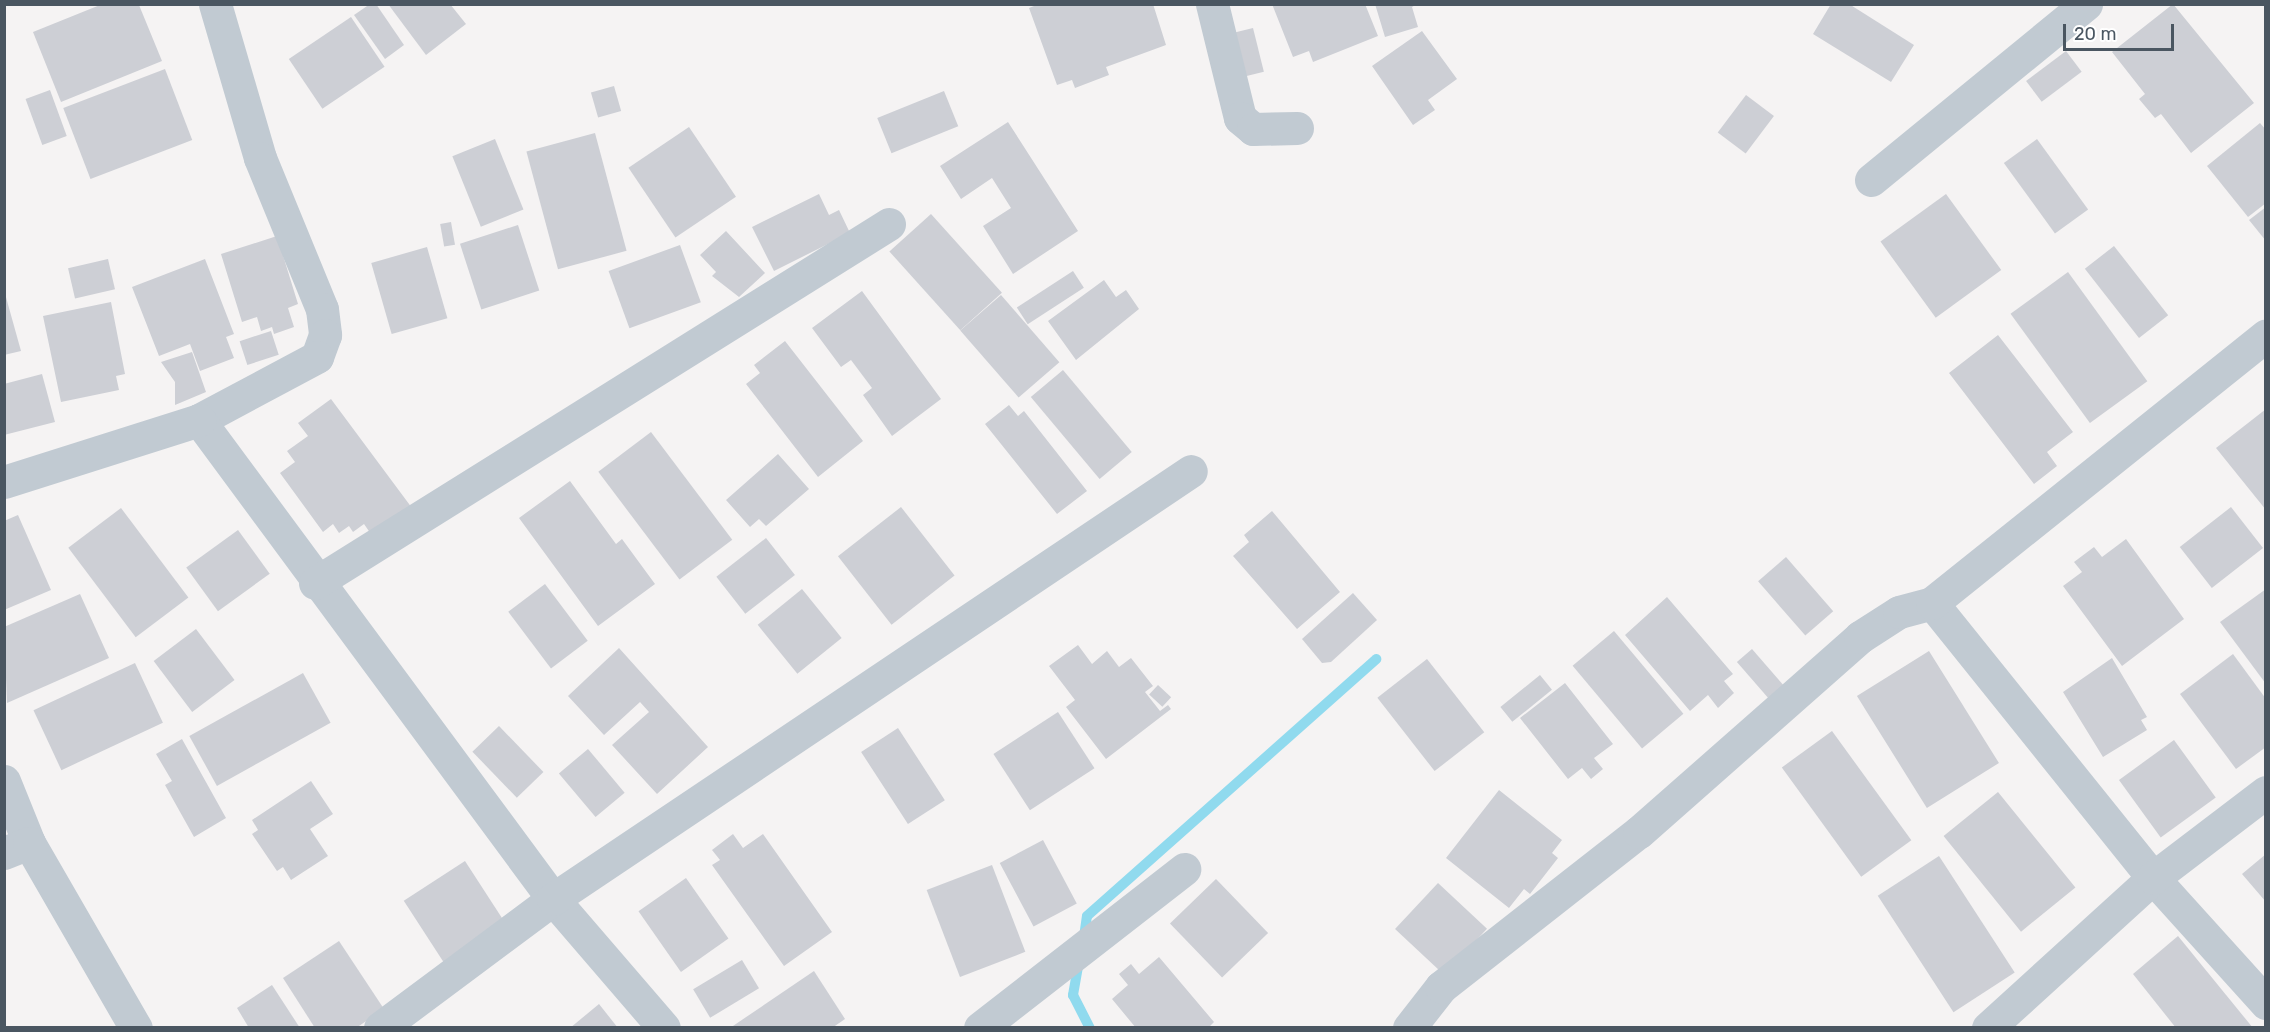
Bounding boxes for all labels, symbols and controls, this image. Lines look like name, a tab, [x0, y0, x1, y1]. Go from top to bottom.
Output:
scale bar	[2066, 12, 2177, 50]
text: 20 m	[2074, 23, 2116, 45]

